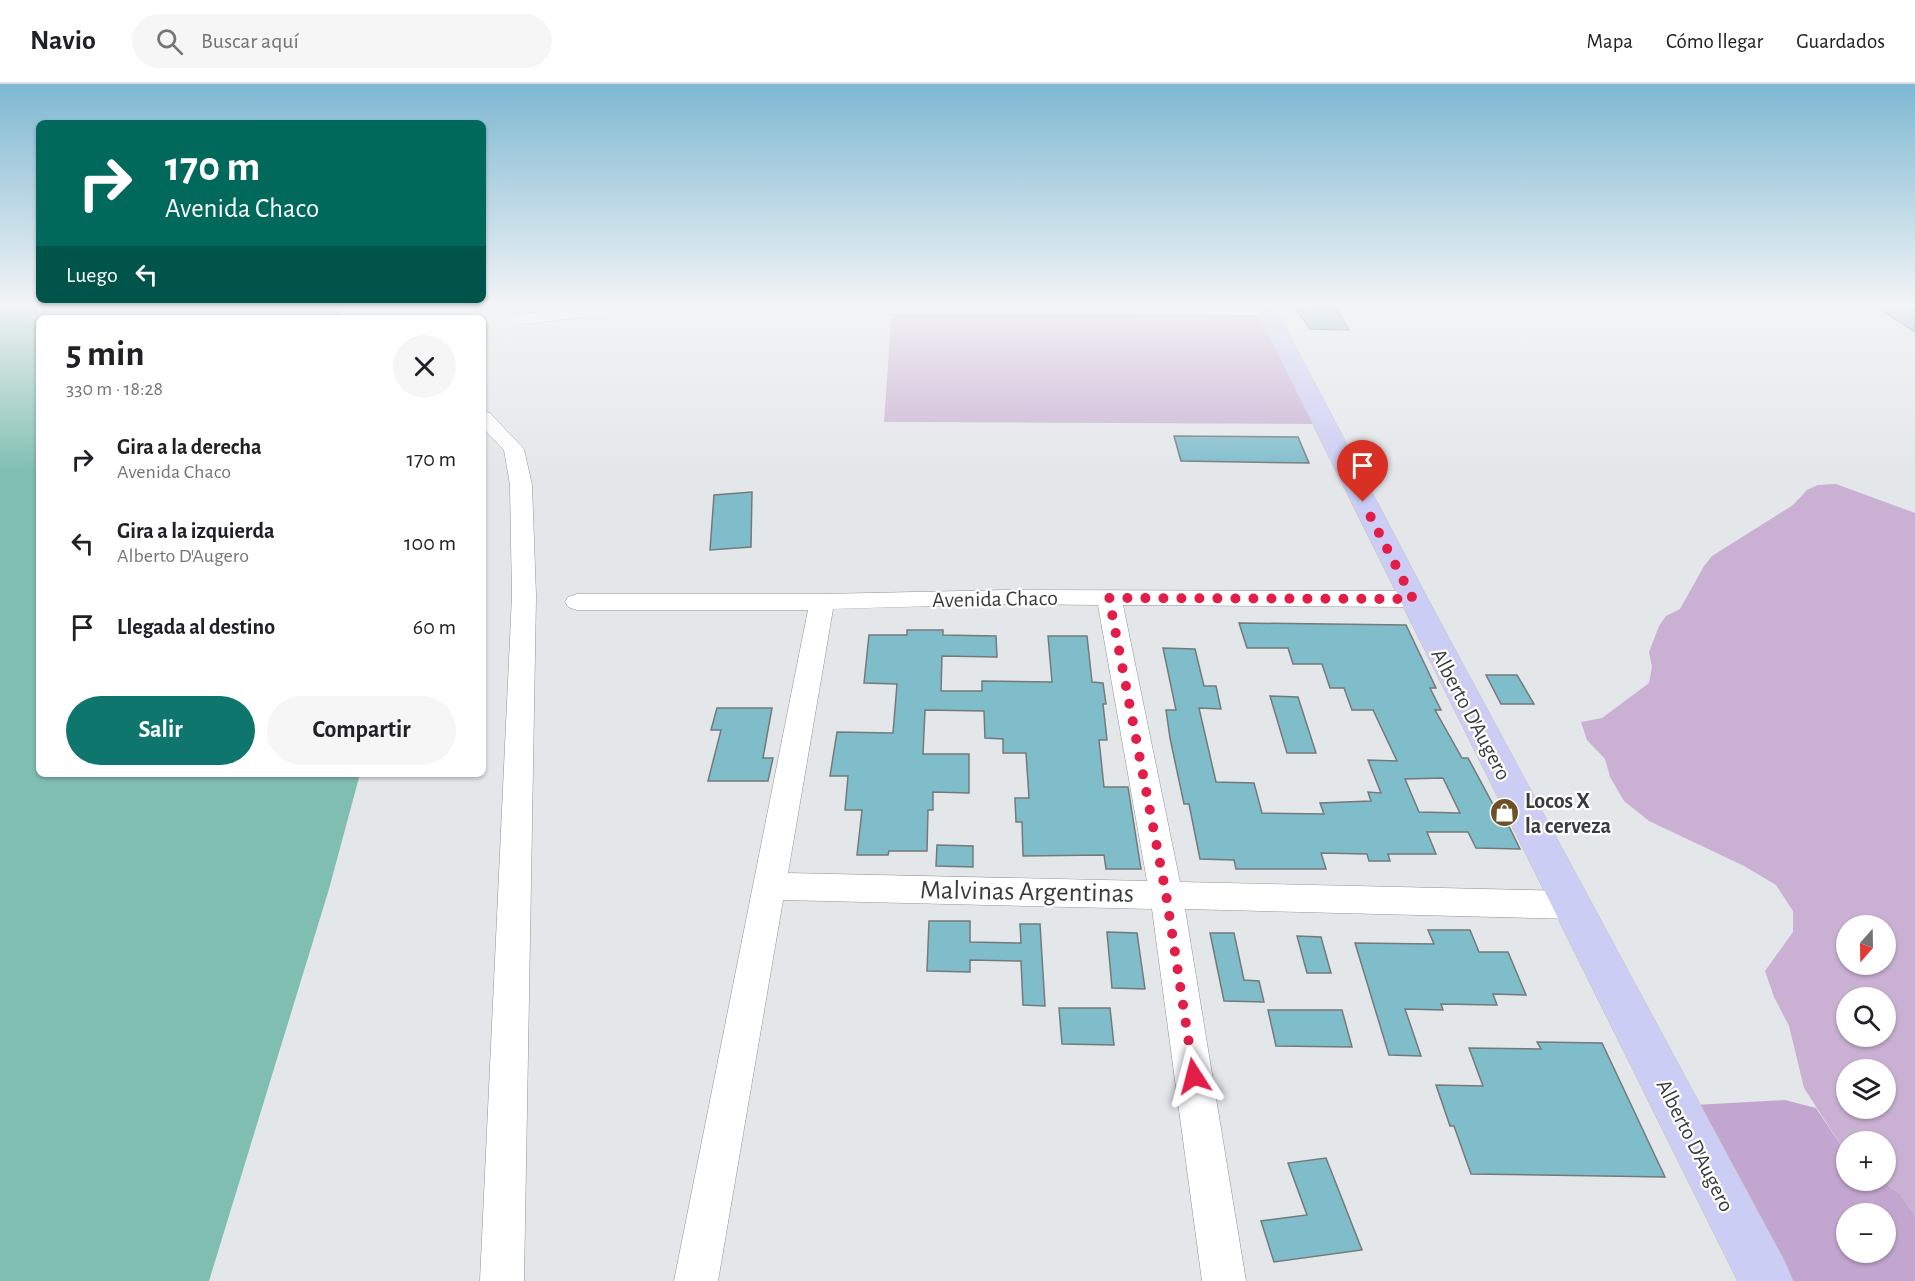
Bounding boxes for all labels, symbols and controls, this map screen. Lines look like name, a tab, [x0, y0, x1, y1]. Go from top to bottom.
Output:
search box	[132, 14, 552, 68]
icon: search	[153, 25, 186, 58]
text: Navio	[30, 27, 96, 55]
text: Buscar aquí	[201, 30, 299, 52]
text: Mapa	[1587, 31, 1633, 52]
text: Cómo llegar	[1666, 31, 1763, 52]
text: Guardados	[1796, 31, 1885, 52]
icon: right	[66, 144, 144, 222]
text: 170 m	[165, 146, 260, 188]
text: Avenida Chaco	[165, 195, 319, 222]
icon: left	[130, 258, 163, 291]
text: Luego	[66, 264, 118, 286]
button: close	[393, 335, 456, 398]
text: 5 min	[66, 336, 144, 372]
text: 330 m · 18:28	[66, 379, 163, 399]
text: Gira a la derecha	[117, 436, 262, 458]
pin	[1337, 440, 1388, 502]
icon: right	[66, 443, 99, 476]
text: 170 m	[406, 448, 456, 470]
icon: arrive	[1346, 449, 1379, 482]
text: Avenida Chaco	[117, 462, 231, 482]
text: Gira a la izquierda	[117, 520, 275, 542]
icon: left	[66, 527, 99, 560]
text: 100 m	[404, 532, 456, 554]
text: Alberto D'Augero	[117, 546, 249, 566]
street label: Avenida Chaco	[932, 587, 1058, 611]
icon: arrive	[66, 611, 99, 644]
text: Llegada al destino	[117, 616, 275, 638]
text: 60 m	[413, 616, 456, 638]
street label: Alberto D'Augero	[1427, 645, 1515, 784]
button: Salir	[66, 696, 255, 765]
button: Compartir	[267, 696, 456, 765]
place label: Locos X la cerveza	[1525, 790, 1612, 837]
shop icon: Locos X la cerveza	[1488, 797, 1520, 829]
street label: Malvinas Argentinas	[920, 876, 1134, 907]
north arrow	[1836, 915, 1896, 975]
map controls	[1836, 915, 1896, 1263]
button: search	[1836, 987, 1896, 1047]
position arrow	[1162, 1044, 1226, 1108]
button: layers	[1836, 1059, 1896, 1119]
street label: Alberto D'Augero	[1652, 1076, 1738, 1215]
button: +	[1836, 1131, 1896, 1191]
button: −	[1836, 1203, 1896, 1263]

